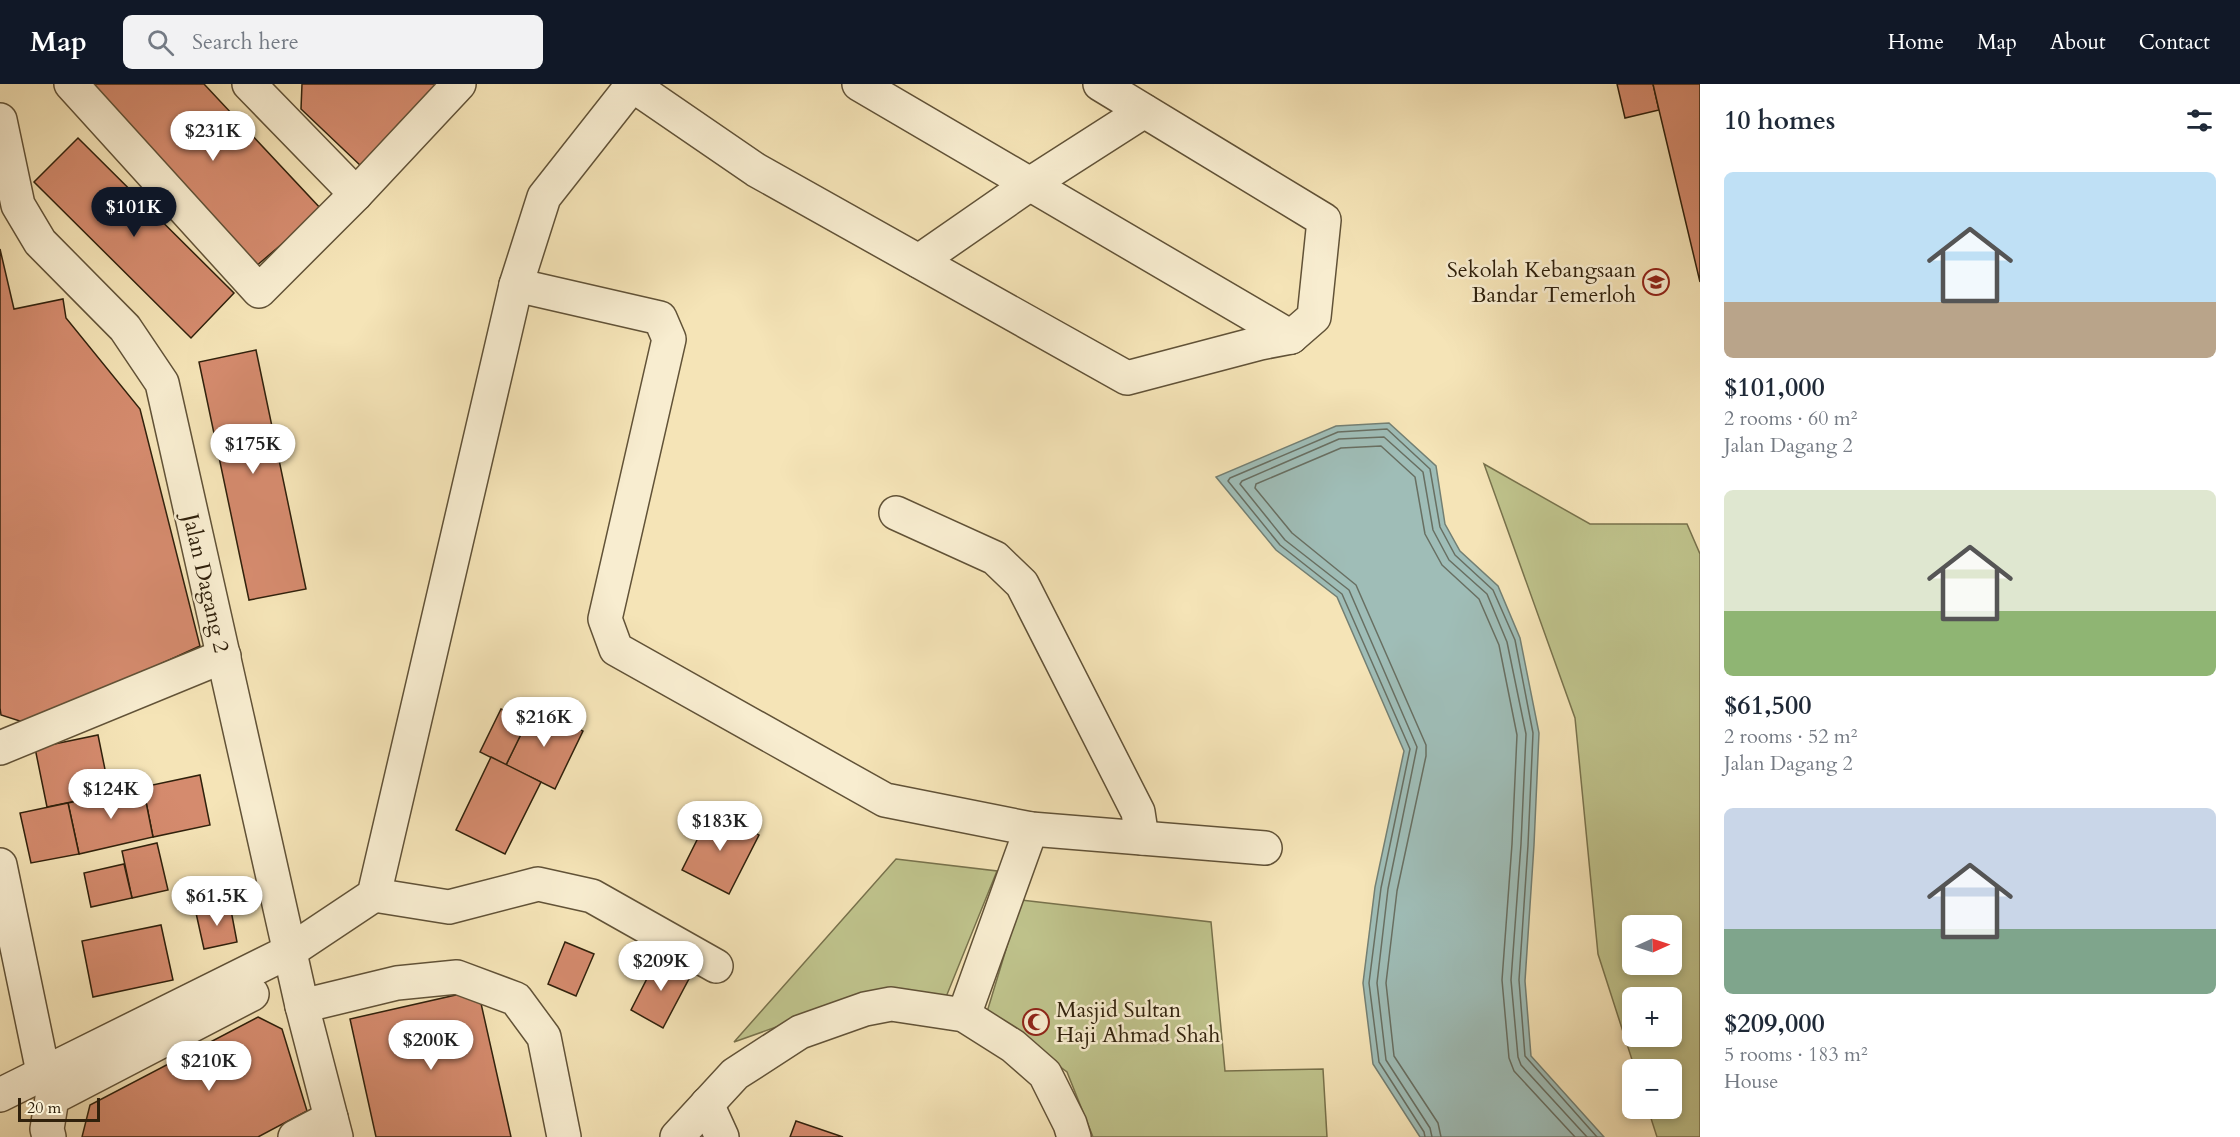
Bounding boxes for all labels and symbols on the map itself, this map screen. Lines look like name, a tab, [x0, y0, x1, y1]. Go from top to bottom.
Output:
pin: $231K	[171, 111, 255, 162]
pin: $101K	[92, 187, 176, 238]
place label: Sekolah Kebangsaan Bandar Temerloh	[1447, 255, 1636, 310]
school or university icon: Sekolah Kebangsaan Bandar Temerloh	[1641, 267, 1671, 297]
pin: $175K	[211, 424, 295, 475]
street label: Jalan Dagang 2	[175, 508, 237, 656]
pin: $216K	[502, 697, 586, 748]
pin: $124K	[69, 769, 153, 820]
pin: $183K	[678, 801, 762, 852]
pin: $61.5K	[168, 876, 266, 927]
north arrow	[1622, 915, 1682, 975]
pin: $209K	[619, 941, 703, 992]
place label: Masjid Sultan Haji Ahmad Shah	[1056, 995, 1220, 1050]
mosque icon: Masjid Sultan Haji Ahmad Shah	[1021, 1007, 1051, 1037]
pin: $200K	[389, 1020, 473, 1071]
pin: $210K	[167, 1041, 251, 1092]
scale bar	[18, 1095, 100, 1122]

